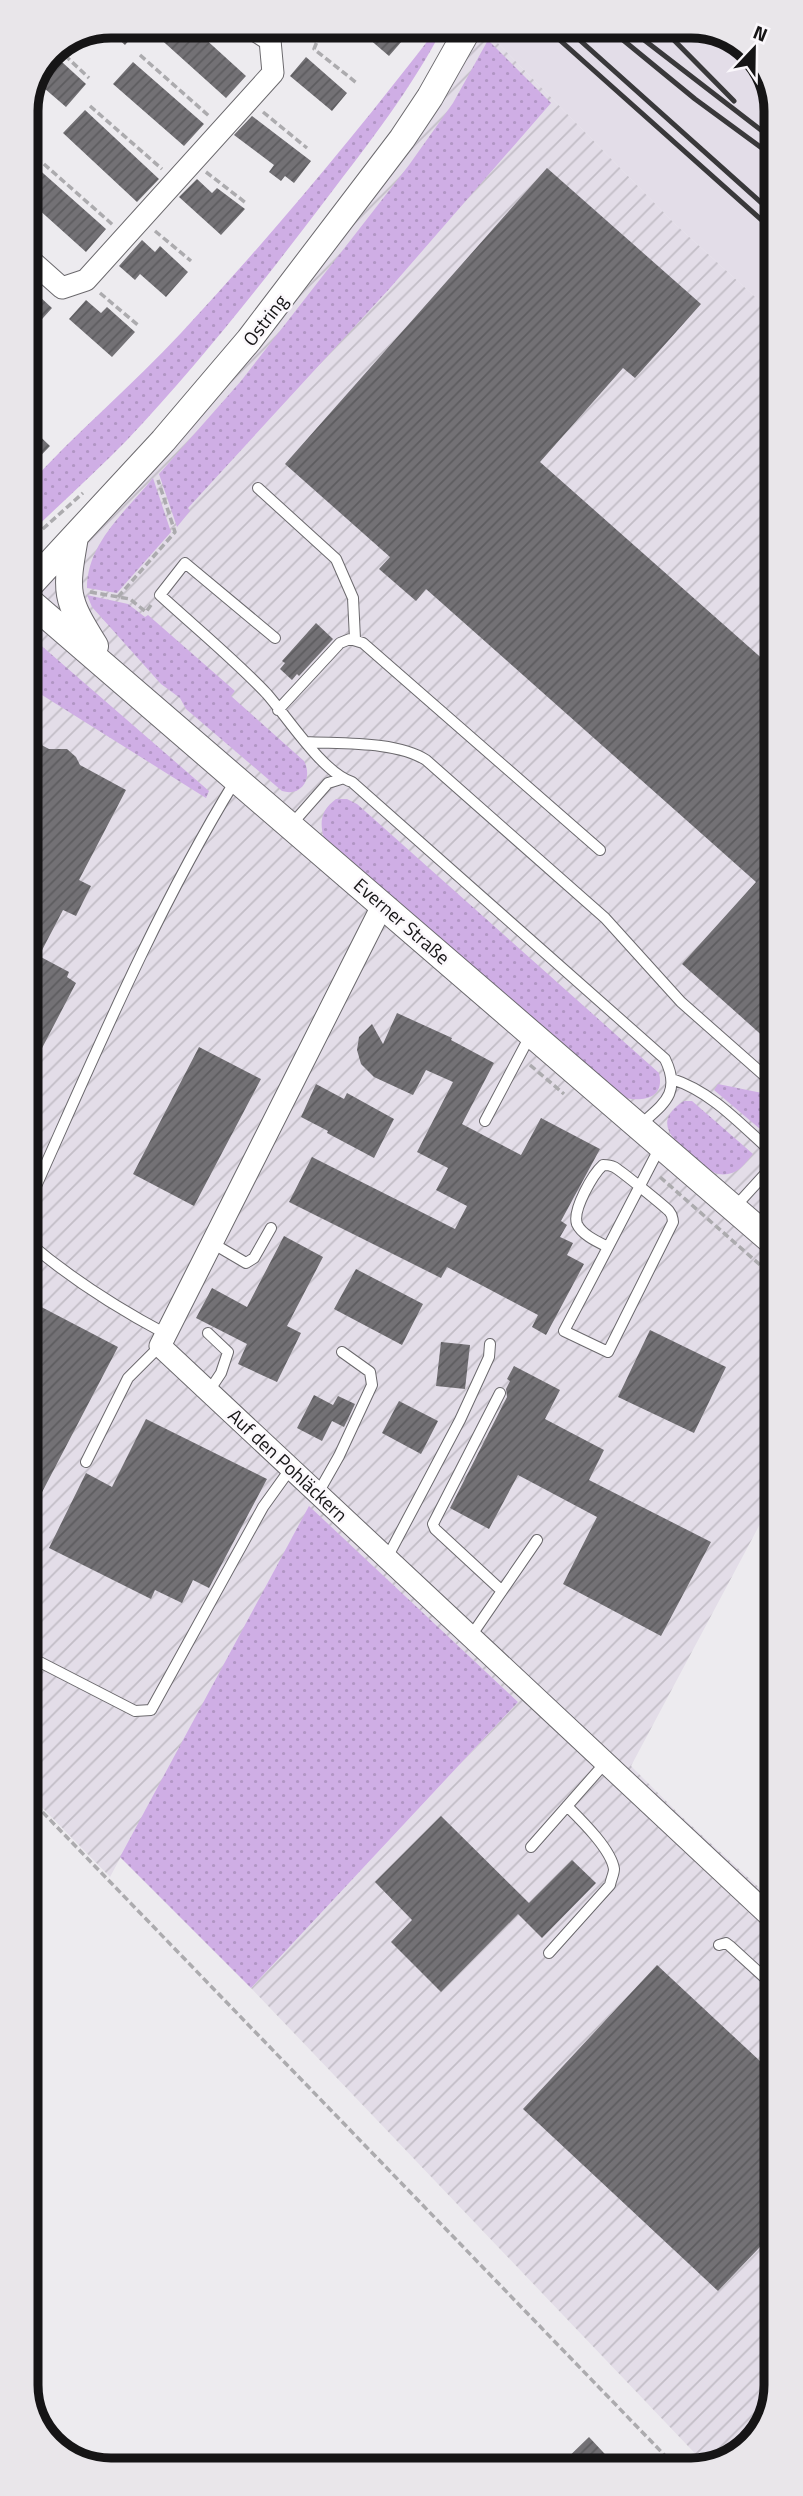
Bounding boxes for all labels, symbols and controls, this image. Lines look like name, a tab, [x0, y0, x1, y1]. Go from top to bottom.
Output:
north arrow	[719, 14, 789, 84]
text: N	[749, 17, 772, 49]
street label: Ostring	[235, 287, 294, 352]
street label: Everner Straße	[348, 871, 457, 971]
street label: Auf den Pohläckern	[222, 1401, 355, 1528]

